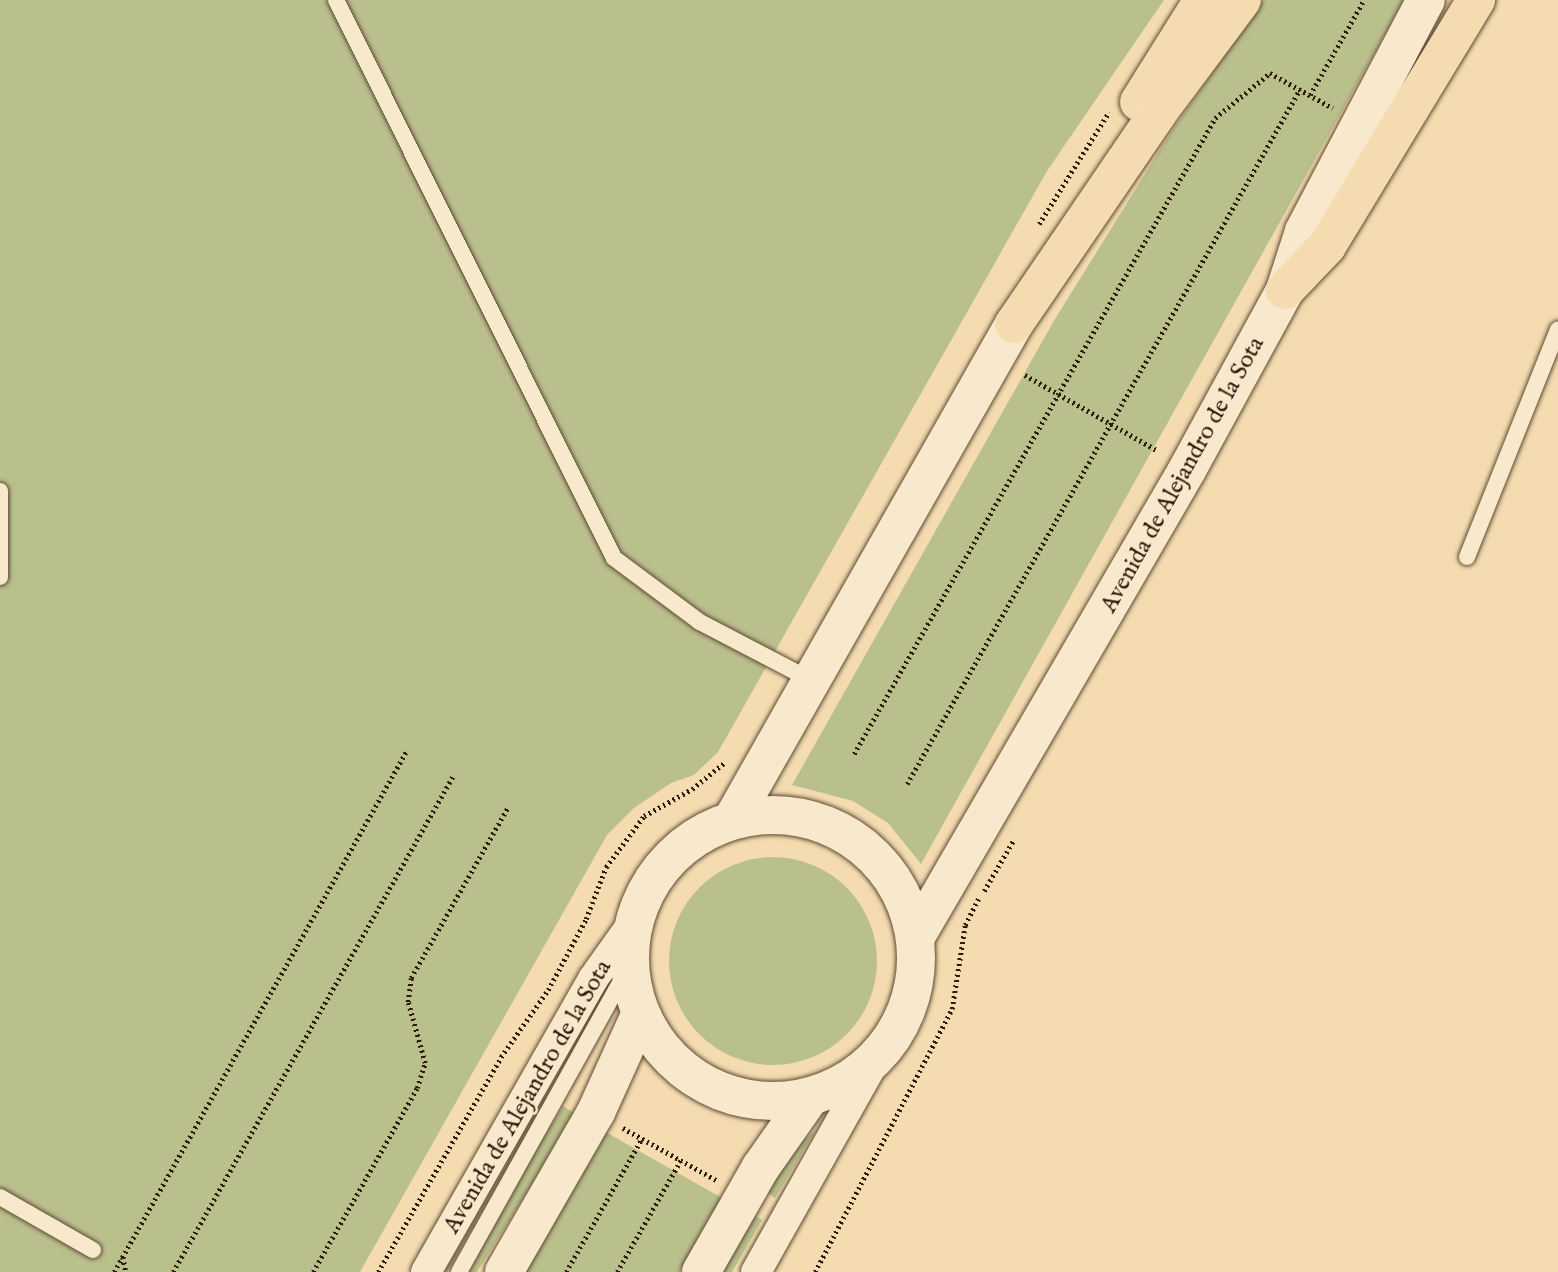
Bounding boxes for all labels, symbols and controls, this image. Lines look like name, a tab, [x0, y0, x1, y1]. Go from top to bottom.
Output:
street label: Avenida de Alejandro de la Sota	[1095, 332, 1271, 618]
street label: Avenida de Alejandro de la Sota	[438, 955, 618, 1239]

